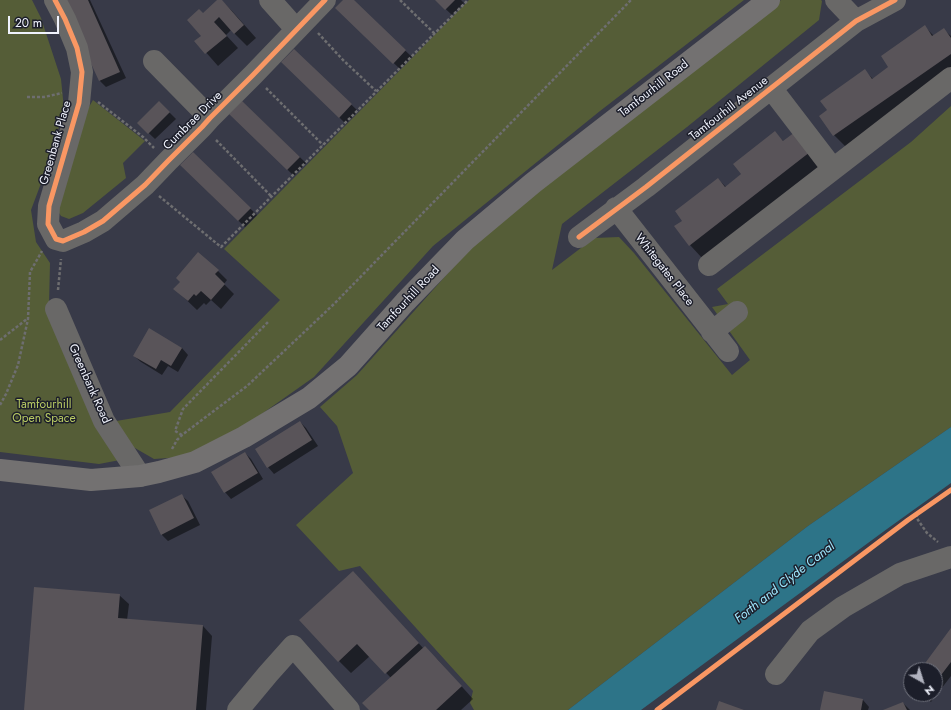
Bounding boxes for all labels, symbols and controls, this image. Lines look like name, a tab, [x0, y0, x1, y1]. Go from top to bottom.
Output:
scale bar	[10, 8, 61, 34]
text: 20 m	[15, 14, 42, 32]
street label: Tamfourhill Road	[616, 57, 692, 121]
street label: Tamfourhill Avenue	[687, 74, 771, 144]
street label: Cumbrae Drive	[161, 89, 225, 153]
street label: Greenbank Place	[37, 99, 75, 187]
street label: Whitegates Place	[631, 231, 697, 309]
street label: Tamfourhill Road	[375, 263, 443, 335]
street label: Greenbank Road	[65, 342, 113, 426]
park label: Tamfourhill Open Space	[12, 398, 76, 426]
water label: Forth and Clyde Canal	[732, 539, 838, 627]
north arrow	[903, 662, 943, 702]
text: N	[922, 682, 938, 700]

